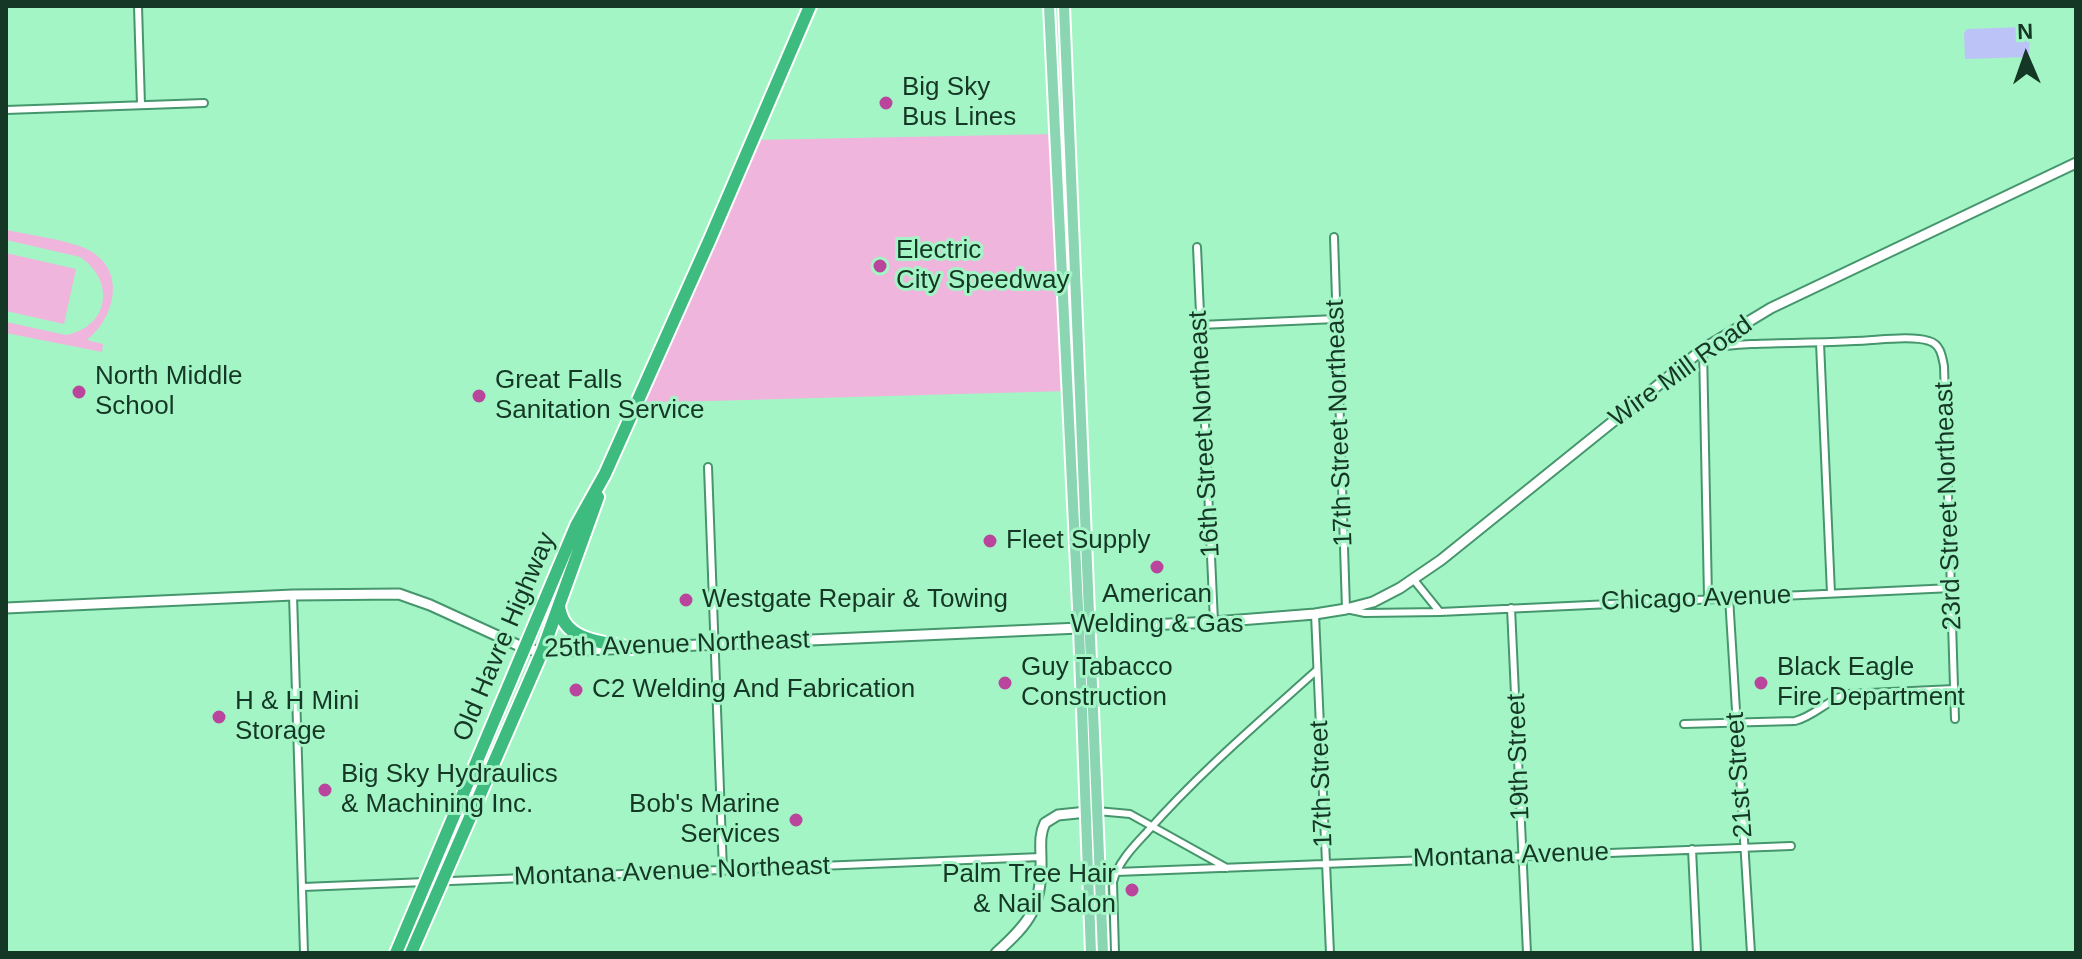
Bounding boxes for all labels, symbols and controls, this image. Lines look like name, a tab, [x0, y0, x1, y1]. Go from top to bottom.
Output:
north arrow	[1986, 16, 2066, 96]
text: N	[2017, 19, 2034, 44]
place label: Big Sky Bus Lines	[902, 72, 1016, 134]
marker: Big Sky Bus Lines	[877, 94, 895, 112]
place label: Electric City Speedway	[896, 235, 1069, 296]
marker: Electric City Speedway	[871, 257, 889, 275]
street label: 17th Street Northeast	[1320, 299, 1360, 547]
street label: 16th Street Northeast	[1183, 310, 1227, 558]
street label: Wire Mill Road	[1603, 310, 1759, 434]
place label: North Middle School	[95, 361, 242, 422]
place label: Great Falls Sanitation Service	[495, 365, 705, 426]
street label: 23rd Street Northeast	[1929, 381, 1969, 631]
marker: North Middle School	[70, 383, 88, 401]
marker: Great Falls Sanitation Service	[470, 387, 488, 405]
place label: Fleet Supply	[1006, 525, 1151, 557]
street label: Old Havre Highway	[447, 528, 563, 746]
marker: Fleet Supply	[981, 532, 999, 550]
marker: American Welding & Gas	[1148, 558, 1166, 576]
place label: American Welding & Gas	[1071, 579, 1243, 640]
street label: Chicago Avenue	[1600, 580, 1792, 618]
place label: Westgate Repair & Towing	[702, 584, 1008, 616]
marker: Westgate Repair & Towing	[677, 591, 695, 609]
street label: 25th Avenue Northeast	[544, 625, 810, 665]
place label: Guy Tabacco Construction	[1021, 652, 1173, 714]
place label: Black Eagle Fire Department	[1777, 652, 1965, 714]
place label: C2 Welding And Fabrication	[592, 674, 915, 706]
marker: Guy Tabacco Construction	[996, 674, 1014, 692]
marker: Black Eagle Fire Department	[1752, 674, 1770, 692]
marker: C2 Welding And Fabrication	[567, 681, 585, 699]
place label: H & H Mini Storage	[235, 686, 359, 748]
street label: 19th Street	[1501, 693, 1537, 821]
marker: H & H Mini Storage	[210, 708, 228, 726]
street label: 21st Street	[1720, 711, 1760, 839]
street label: 17th Street	[1304, 720, 1340, 848]
place label: Big Sky Hydraulics & Machining Inc.	[341, 759, 558, 820]
marker: Big Sky Hydraulics & Machining Inc.	[316, 781, 334, 799]
place label: Bob's Marine Services	[629, 789, 780, 850]
marker: Bob's Marine Services	[787, 811, 805, 829]
street label: Montana Avenue	[1412, 837, 1610, 875]
street label: Montana Avenue Northeast	[514, 851, 830, 893]
place label: Palm Tree Hair & Nail Salon	[942, 859, 1116, 920]
marker: Palm Tree Hair & Nail Salon	[1123, 881, 1141, 899]

